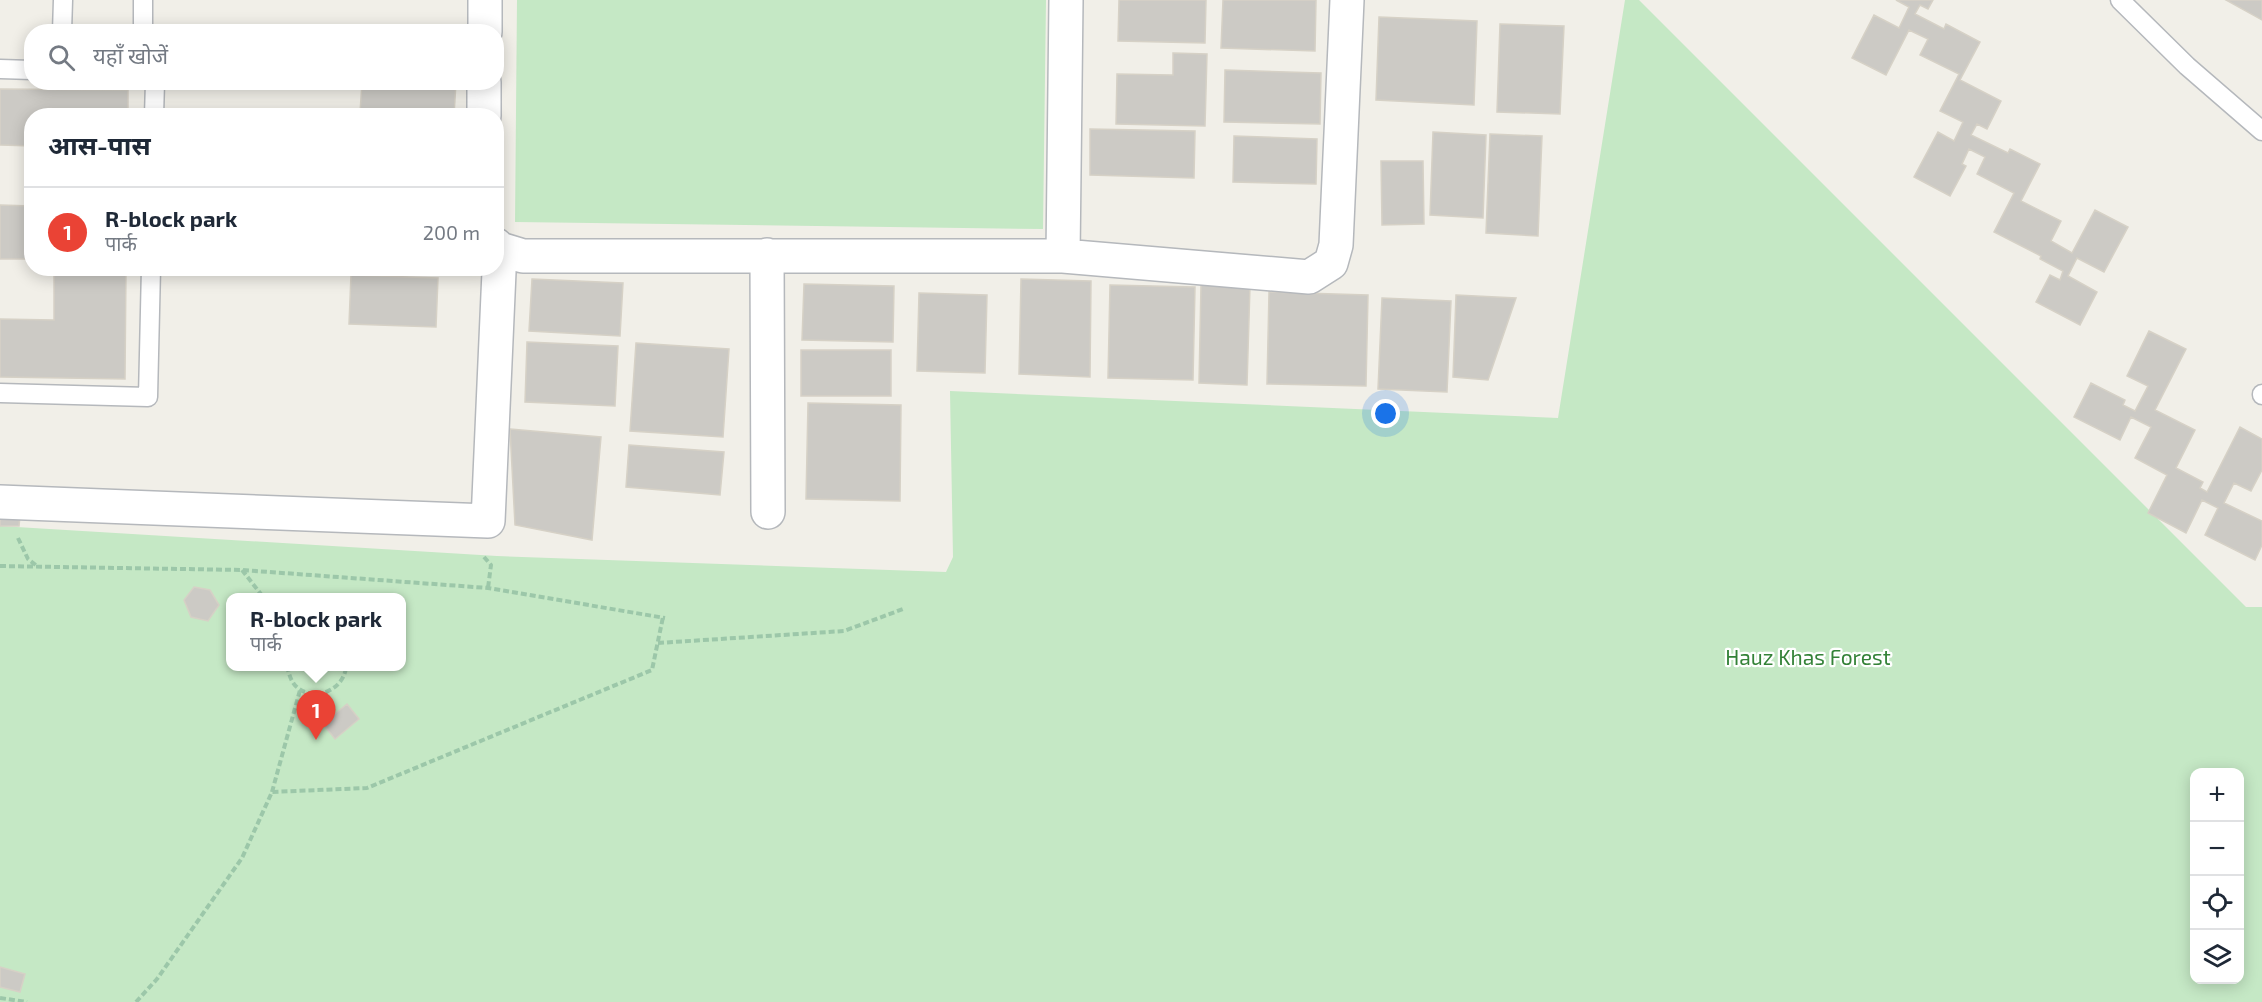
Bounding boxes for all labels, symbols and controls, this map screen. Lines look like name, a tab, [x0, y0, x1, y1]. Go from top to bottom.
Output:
search box	[24, 24, 504, 90]
icon: search	[45, 41, 78, 74]
text: यहाँ खोजें	[93, 42, 168, 68]
text: आस-पास	[48, 129, 151, 160]
text: R-block park	[105, 205, 237, 231]
text: 1	[63, 220, 72, 244]
text: 200 m	[423, 220, 480, 244]
text: पार्क	[105, 231, 137, 255]
your location	[1371, 399, 1400, 428]
popup	[226, 593, 406, 671]
text: R-block park	[250, 605, 382, 631]
text: पार्क	[250, 631, 282, 655]
park label: Hauz Khas Forest	[1725, 644, 1891, 669]
pin: 1	[296, 690, 336, 740]
map controls	[2190, 768, 2244, 984]
button: +	[2190, 768, 2244, 822]
button: −	[2190, 822, 2244, 876]
button: locate	[2190, 876, 2244, 930]
button: layers	[2190, 930, 2244, 984]

